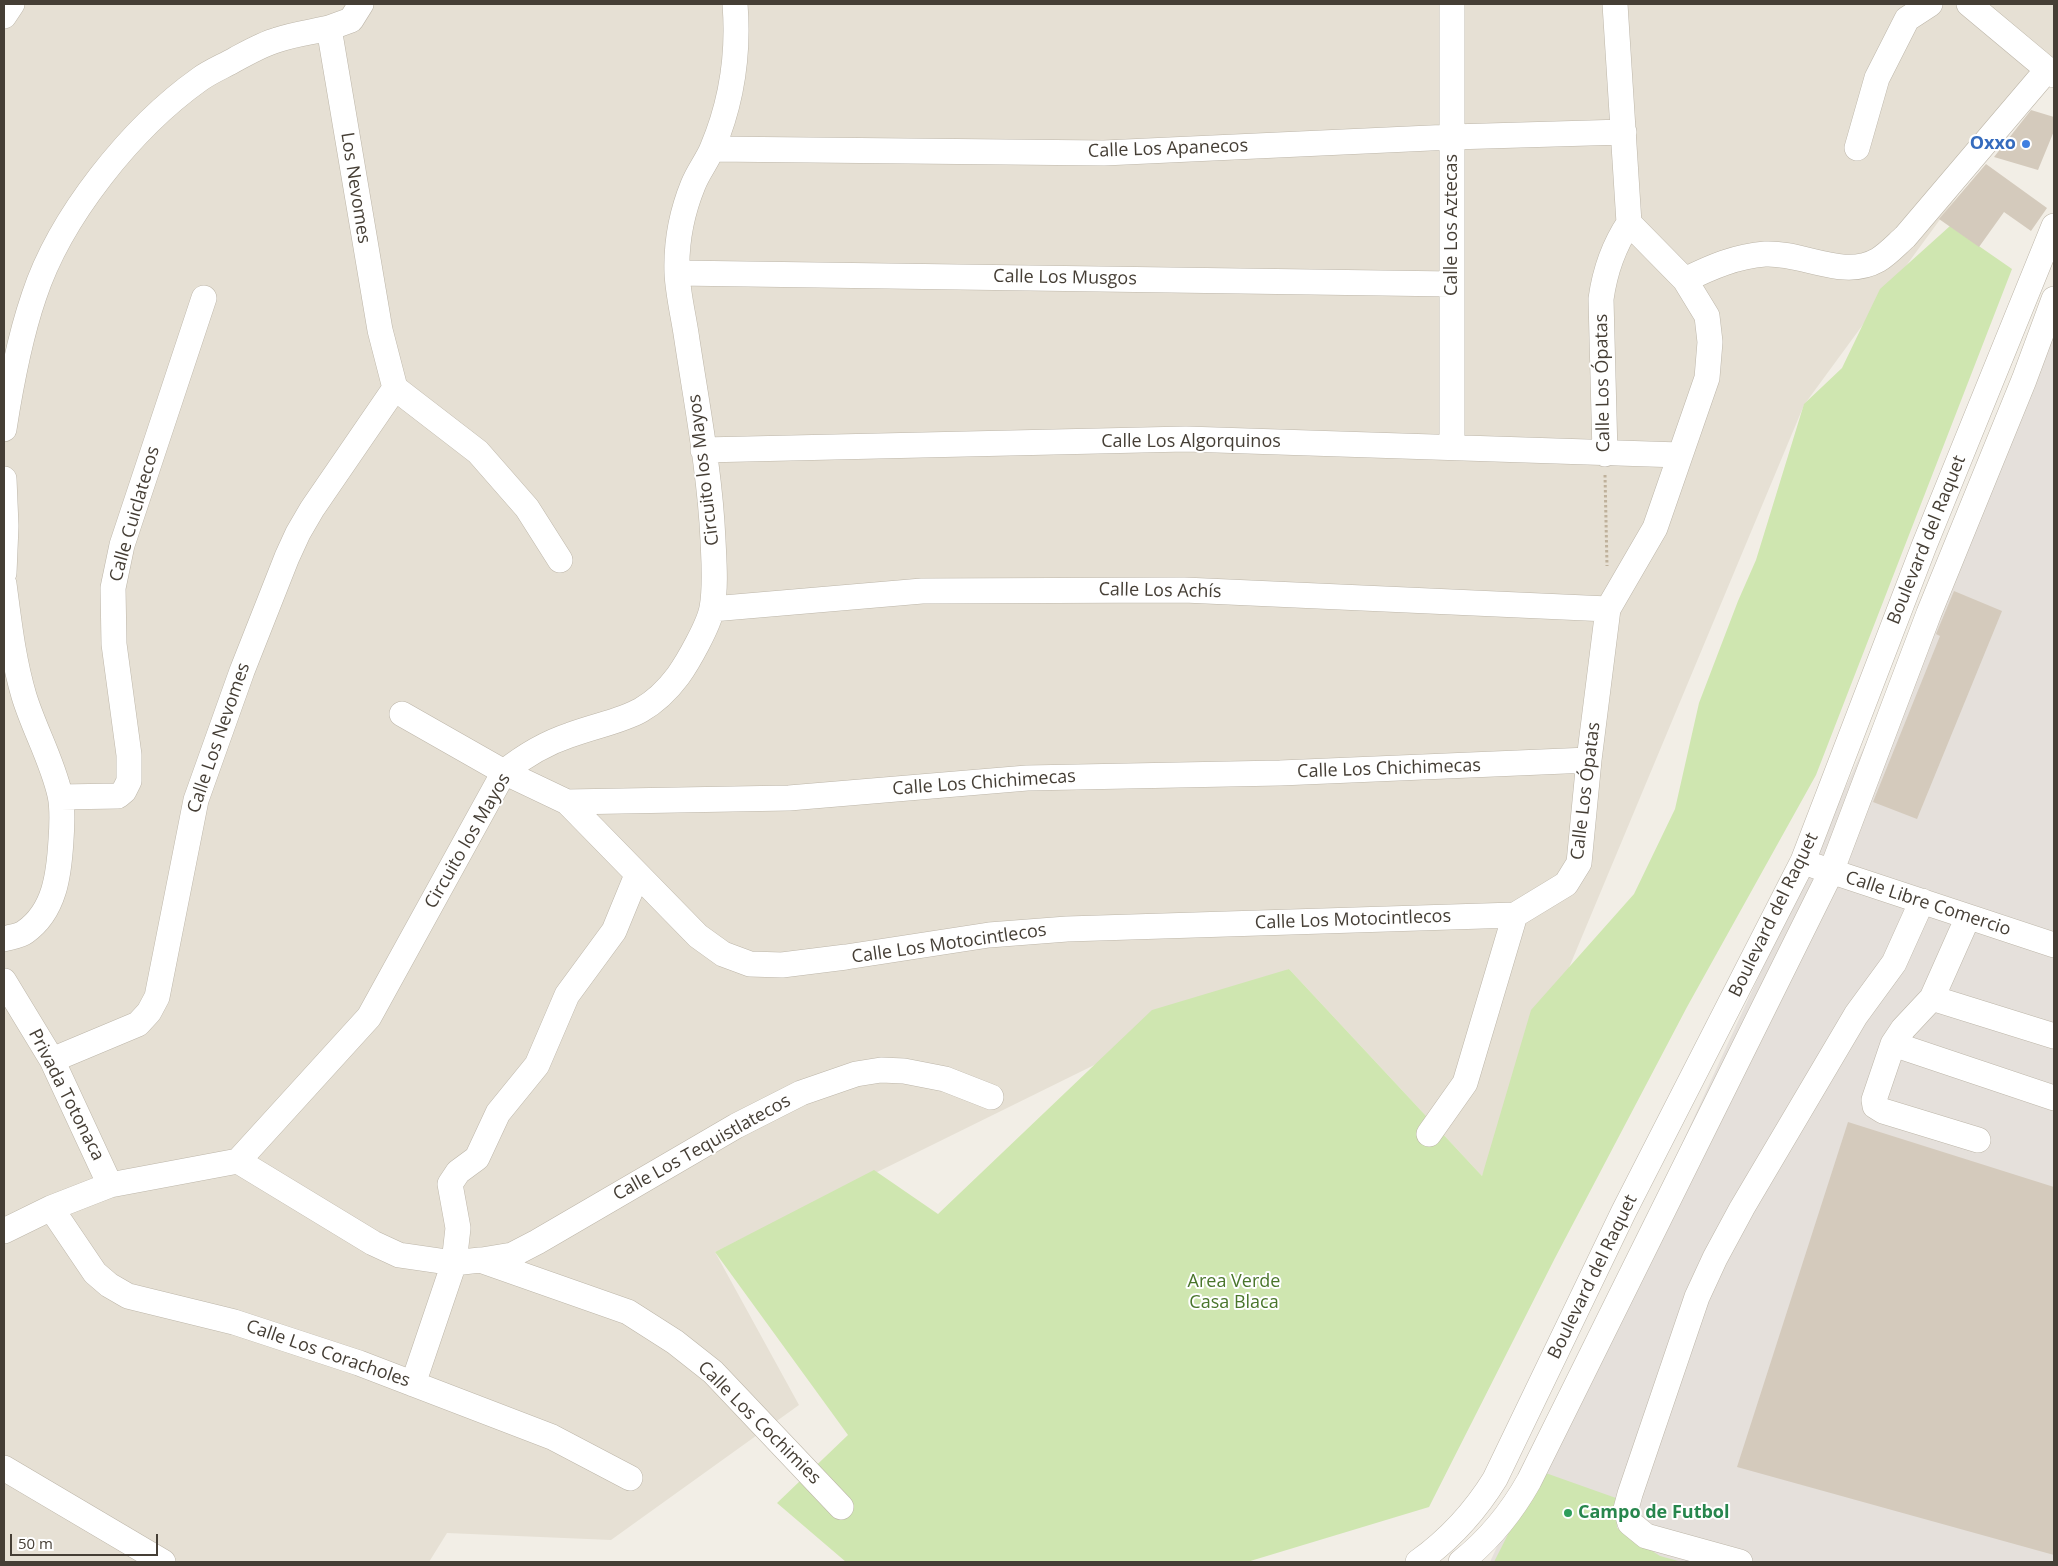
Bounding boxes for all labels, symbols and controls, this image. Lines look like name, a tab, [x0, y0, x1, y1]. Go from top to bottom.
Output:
street label: Los Nevomes	[336, 131, 374, 245]
place label: Oxxo	[1970, 133, 2016, 155]
street label: Calle Los Apanecos	[1088, 135, 1248, 163]
marker: Oxxo	[2020, 138, 2032, 150]
street label: Calle Los Aztecas	[1441, 154, 1463, 296]
street label: Calle Los Musgos	[993, 266, 1137, 290]
street label: Calle Los Ópatas	[1591, 313, 1615, 453]
street label: Circuito los Mayos	[684, 393, 724, 547]
street label: Calle Los Algorquinos	[1101, 431, 1281, 453]
street label: Calle Cuiclatecos	[105, 444, 165, 584]
street label: Boulevard del Raquet	[1883, 452, 1971, 628]
street label: Calle Los Achís	[1098, 579, 1222, 603]
street label: Calle Los Nevomes	[183, 660, 255, 816]
street label: Calle Los Ópatas	[1567, 721, 1605, 861]
street label: Calle Los Chichimecas	[1297, 755, 1481, 783]
street label: Calle Los Chichimecas	[892, 766, 1076, 800]
street label: Circuito los Mayos	[420, 770, 516, 912]
street label: Boulevard del Raquet	[1725, 829, 1823, 1001]
street label: Calle Libre Comercio	[1843, 867, 2013, 941]
street label: Calle Los Motocintlecos	[1255, 906, 1451, 934]
street label: Calle Los Motocintlecos	[850, 920, 1048, 968]
street label: Privada Totonaca	[23, 1025, 109, 1165]
street label: Calle Los Tequistlatecos	[610, 1090, 794, 1206]
street label: Boulevard del Raquet	[1544, 1191, 1642, 1363]
park label: Area Verde Casa Blaca	[1188, 1271, 1280, 1314]
street label: Calle Los Coracholes	[243, 1316, 413, 1392]
street label: Calle Los Cochimies	[693, 1357, 825, 1489]
place label: Campo de Futbol	[1578, 1502, 1729, 1524]
marker: Campo de Futbol	[1562, 1507, 1574, 1519]
scale bar	[12, 1524, 160, 1556]
text: 50 m	[18, 1533, 53, 1553]

